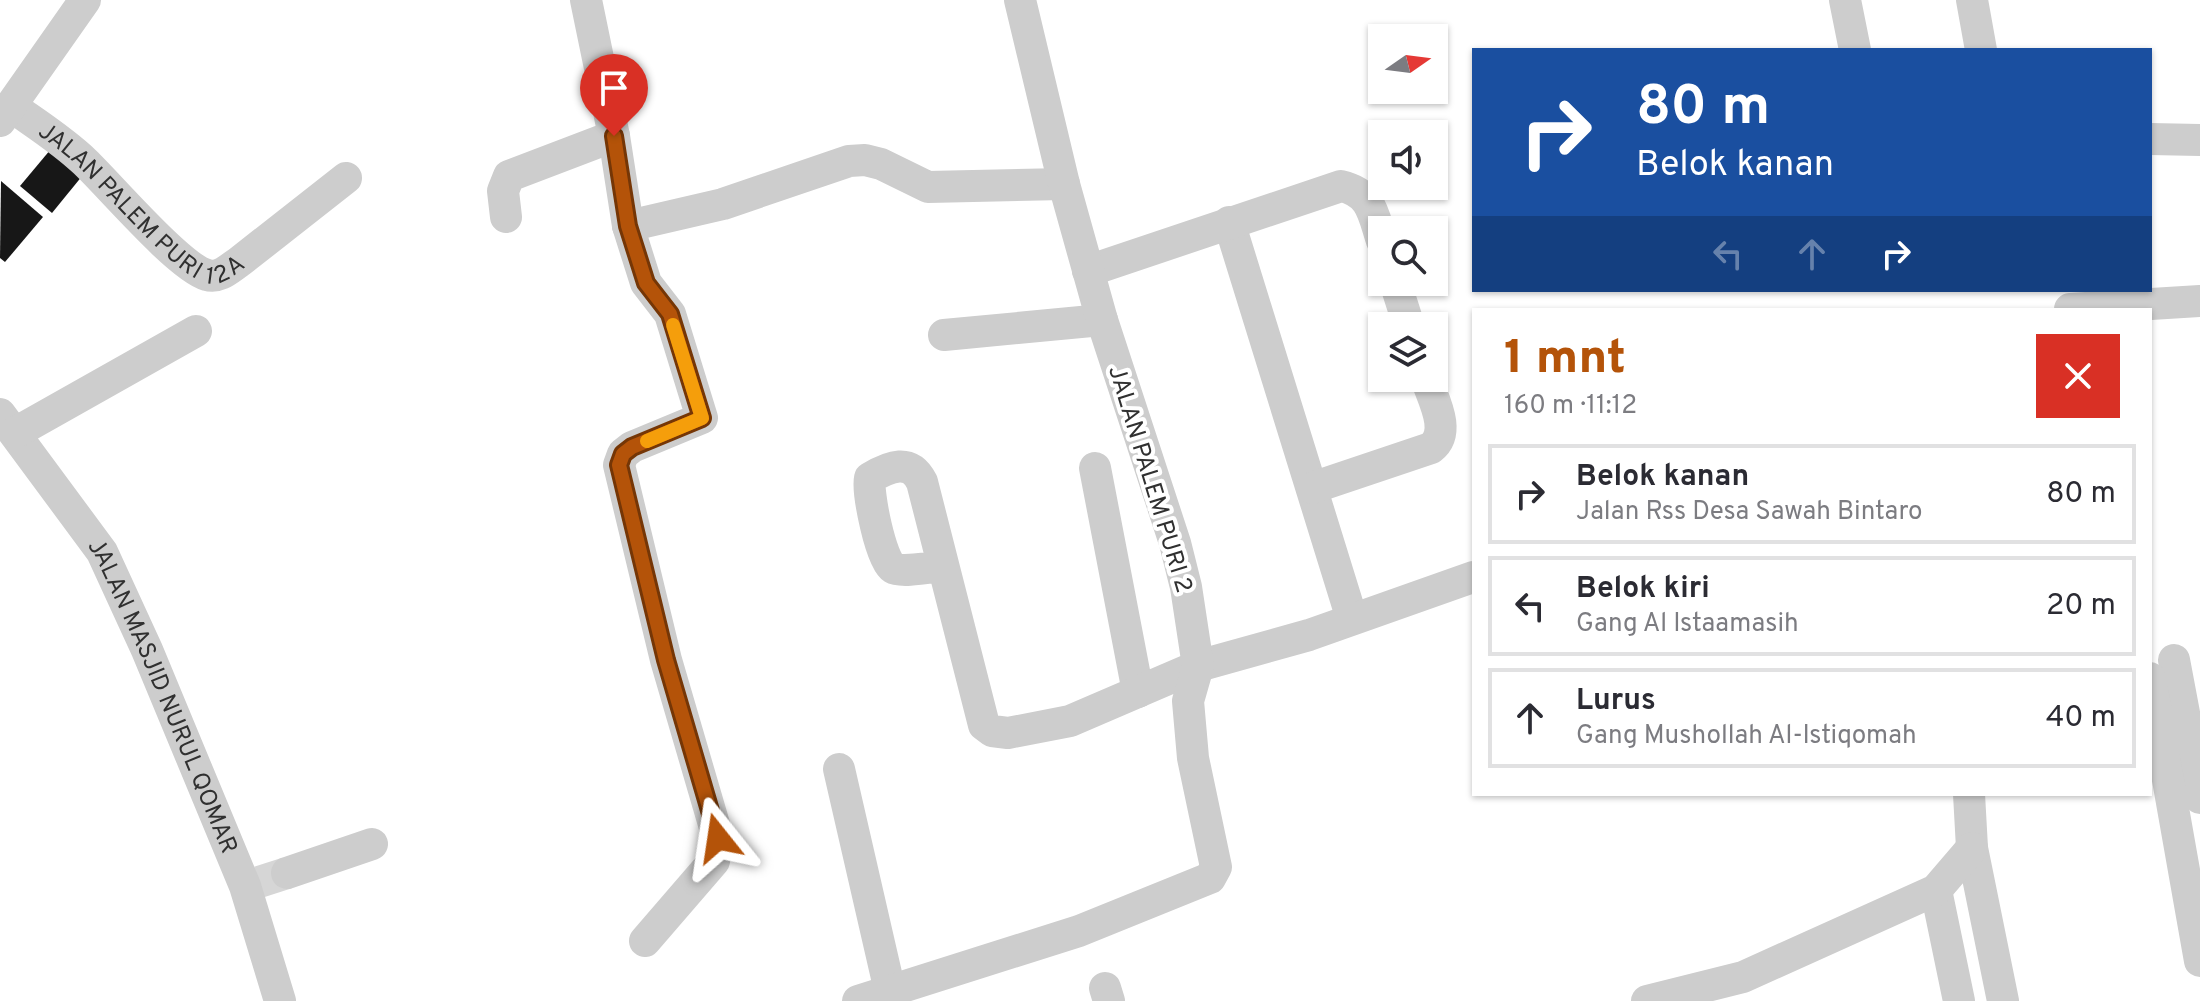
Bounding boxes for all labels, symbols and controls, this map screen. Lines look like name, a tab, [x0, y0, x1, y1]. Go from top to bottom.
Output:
north arrow	[1368, 24, 1448, 104]
map controls	[1368, 24, 1448, 392]
pin	[580, 54, 648, 136]
icon: arrive	[592, 66, 636, 110]
text: 80 m	[1636, 74, 1770, 144]
icon: right	[1504, 80, 1608, 184]
street label: JALAN PALEM PURI 12A	[32, 117, 251, 293]
button: sound	[1368, 120, 1448, 200]
text: Belok kanan	[1636, 143, 1834, 189]
button: search	[1368, 216, 1448, 296]
icon: left	[1706, 232, 1750, 276]
icon: ahead	[1790, 232, 1834, 276]
icon: right	[1874, 232, 1918, 276]
button: layers	[1368, 312, 1448, 392]
text: 1 mnt	[1504, 330, 1626, 390]
button: close	[2036, 334, 2120, 418]
street label: JALAN PALEM PURI 2	[1100, 362, 1198, 597]
text: 160 m · 11:12	[1504, 390, 1637, 423]
text: Belok kanan	[1576, 459, 1749, 496]
icon: right	[1508, 472, 1552, 516]
text: 80 m	[2046, 476, 2116, 513]
text: Jalan Rss Desa Sawah Bintaro	[1576, 496, 1922, 529]
street label: JALAN MASJID NURUL QOMAR	[80, 533, 243, 859]
text: Belok kiri	[1576, 571, 1710, 608]
icon: left	[1508, 584, 1552, 628]
text: 20 m	[2046, 588, 2116, 625]
text: Gang Al Istaamasih	[1576, 608, 1799, 641]
text: Lurus	[1576, 683, 1656, 720]
icon: ahead	[1508, 696, 1552, 740]
text: 40 m	[2046, 700, 2116, 737]
text: Gang Mushollah Al-Istiqomah	[1576, 720, 1917, 753]
position arrow	[676, 796, 760, 880]

